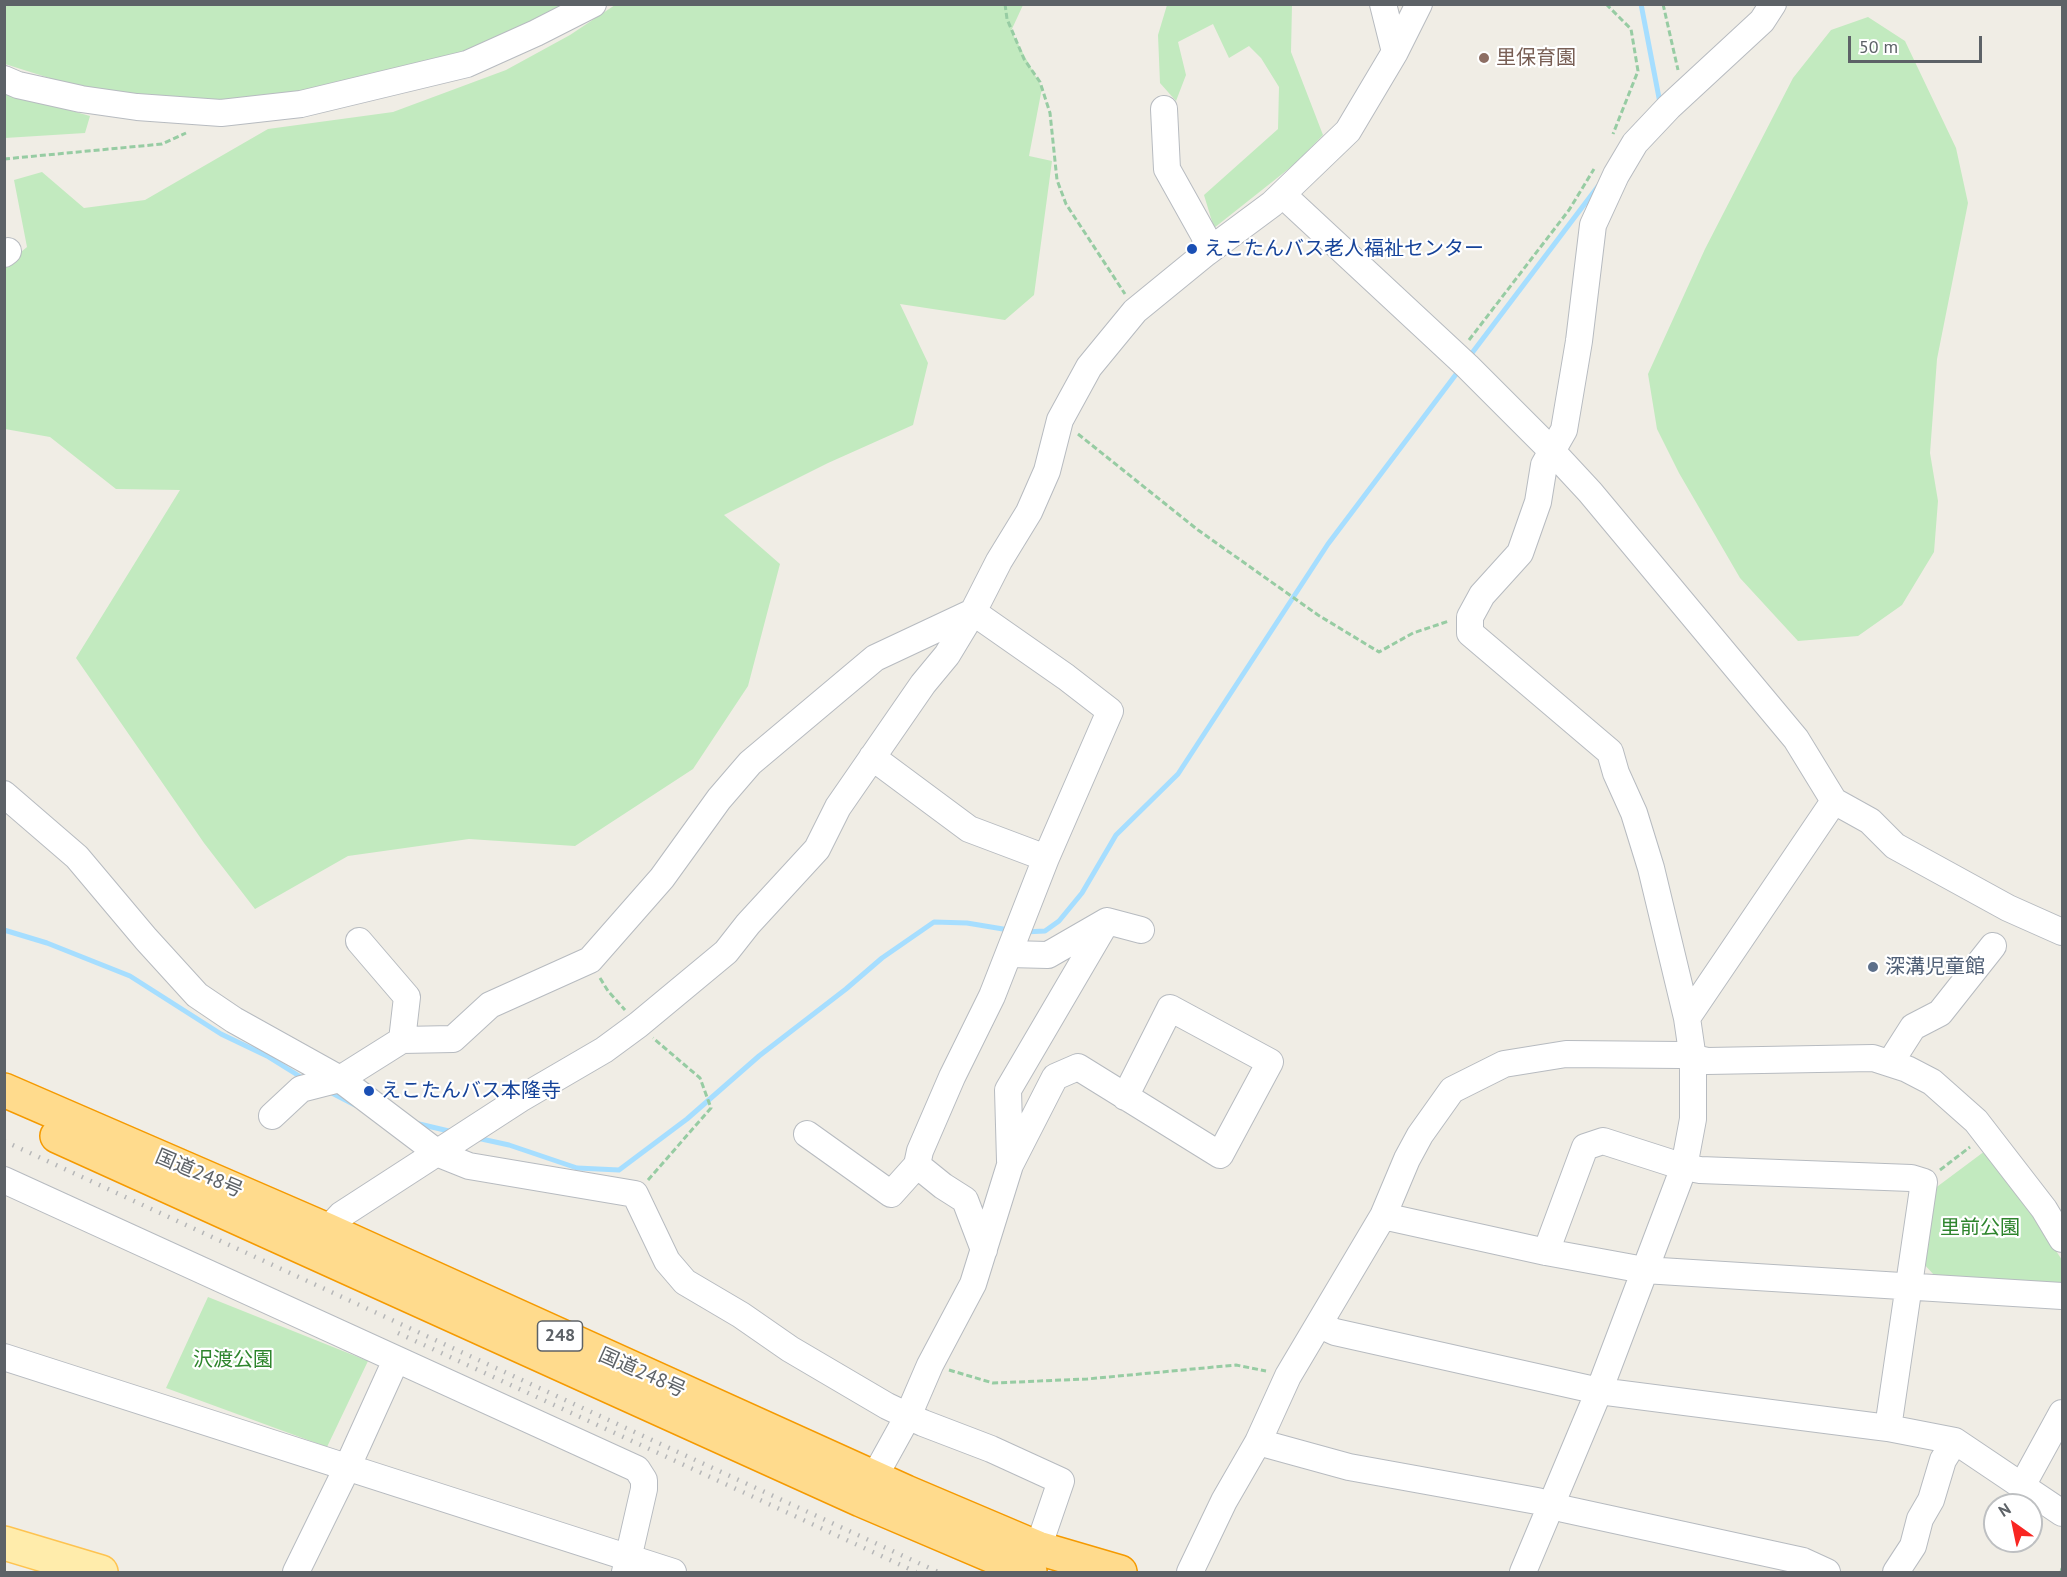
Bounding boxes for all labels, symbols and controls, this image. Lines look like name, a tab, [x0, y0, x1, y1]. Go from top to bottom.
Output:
scale bar	[1851, 24, 1984, 62]
text: 50 m	[1859, 35, 1898, 58]
place label: 里保育園	[1496, 46, 1576, 70]
marker: 里保育園	[1477, 51, 1491, 65]
place label: えこたんバス老人福祉センター	[1204, 237, 1484, 261]
marker: えこたんバス老人福祉センター	[1185, 242, 1199, 256]
place label: 深溝児童館	[1885, 955, 1985, 979]
marker: 深溝児童館	[1866, 960, 1880, 974]
place label: えこたんバス本隆寺	[381, 1079, 561, 1103]
marker: えこたんバス本隆寺	[362, 1084, 376, 1098]
street label: 国道248号	[152, 1145, 246, 1203]
park label: 里前公園	[1940, 1216, 2020, 1240]
road number: 248	[538, 1321, 582, 1351]
street label: 国道248号	[595, 1343, 689, 1403]
park label: 沢渡公園	[193, 1348, 273, 1372]
north arrow	[1983, 1493, 2043, 1553]
text: N	[1994, 1498, 2014, 1521]

